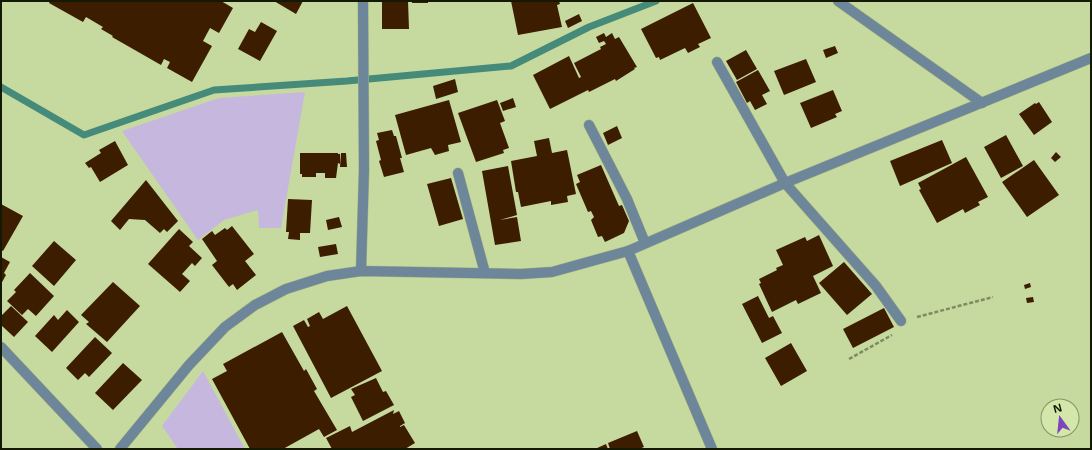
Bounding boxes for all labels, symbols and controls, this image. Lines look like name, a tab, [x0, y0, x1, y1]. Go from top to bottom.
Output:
north arrow	[1040, 398, 1080, 438]
text: N	[1051, 399, 1064, 416]

